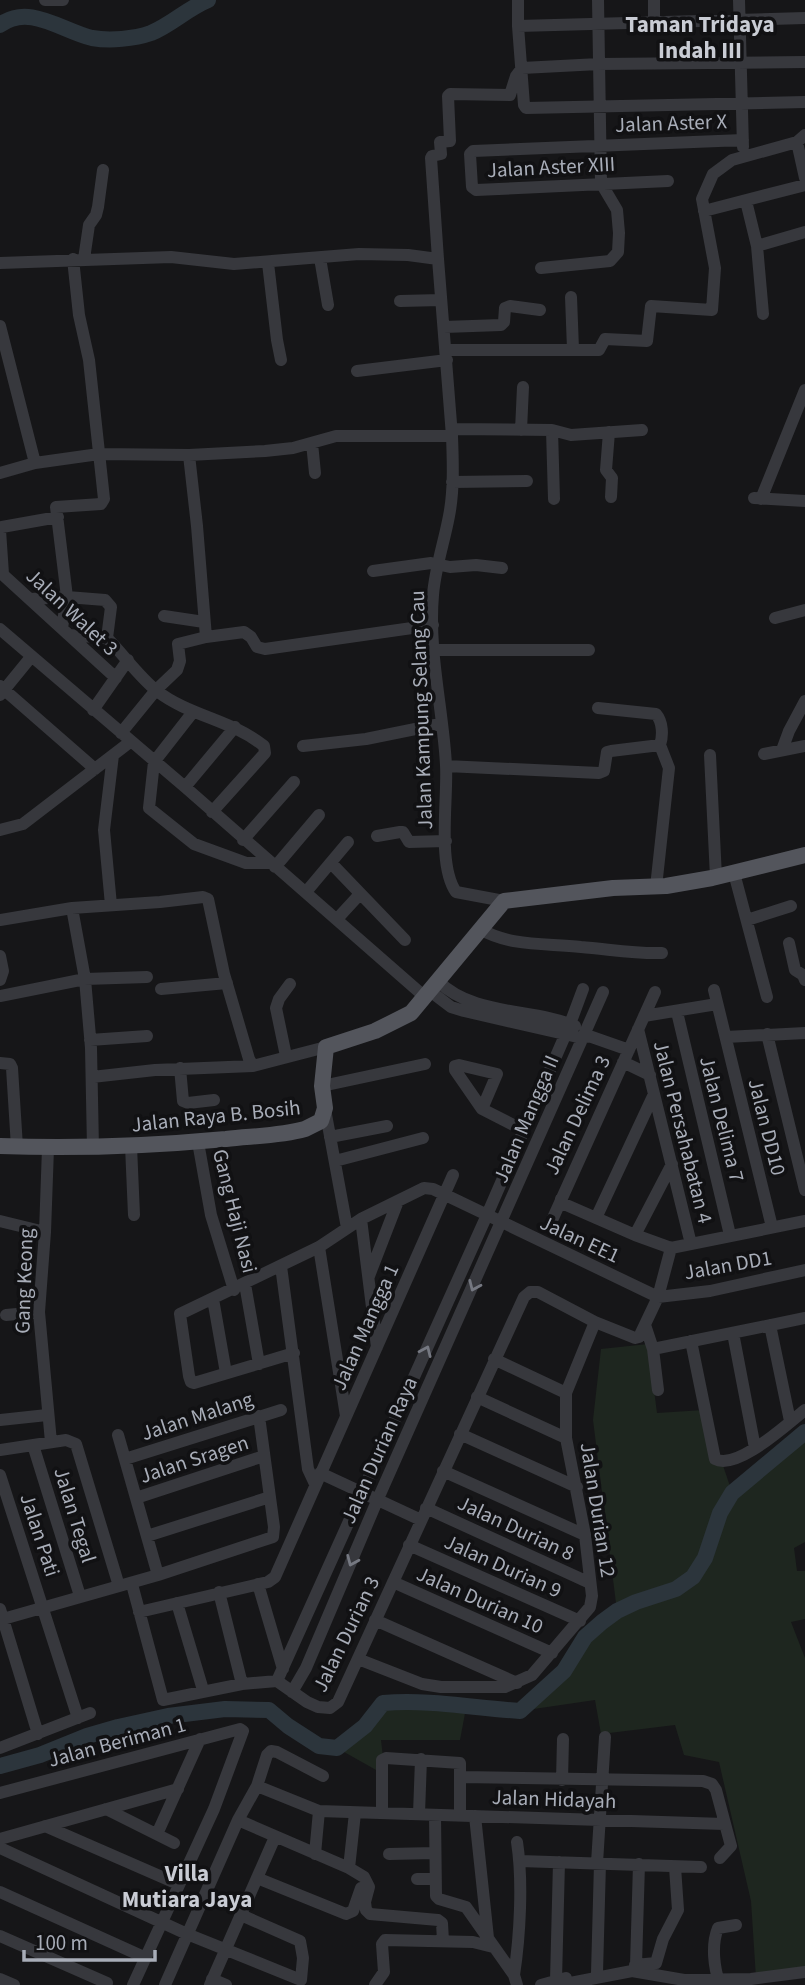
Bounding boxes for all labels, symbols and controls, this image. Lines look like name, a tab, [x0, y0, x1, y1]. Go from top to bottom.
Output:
district label: Taman Tridaya Indah III	[625, 8, 775, 67]
street label: Jalan Aster X	[615, 106, 728, 140]
street label: Jalan Aster XIII	[486, 149, 616, 185]
street label: Jalan Walet 3	[19, 561, 125, 663]
street label: Jalan Kampung Selang Cau	[402, 590, 440, 830]
street label: Jalan Persahabatan 4	[646, 1037, 720, 1227]
street label: Jalan Mangga II	[486, 1050, 566, 1188]
street label: Jalan Delima 3	[536, 1050, 618, 1180]
street label: Jalan Delima 7	[692, 1053, 752, 1185]
street label: Jalan DD10	[740, 1075, 794, 1179]
street label: Jalan Raya B. Bosih	[130, 1092, 302, 1140]
street label: Gang Haji Nasi	[205, 1146, 265, 1276]
street label: Jalan EE1	[535, 1207, 625, 1271]
street label: Gang Keong	[7, 1227, 41, 1334]
street label: Jalan DD1	[682, 1243, 774, 1287]
street label: Jalan Mangga 1	[324, 1259, 406, 1395]
one-way arrow	[468, 1279, 482, 1291]
one-way arrow	[418, 1346, 432, 1358]
street label: Jalan Durian Raya	[333, 1372, 425, 1528]
street label: Jalan Malang	[137, 1384, 257, 1448]
street label: Jalan Sragen	[136, 1427, 252, 1491]
street label: Jalan Durian 12	[573, 1440, 623, 1580]
street label: Jalan Tegal	[46, 1464, 104, 1566]
street label: Jalan Durian 8	[453, 1488, 579, 1568]
street label: Jalan Pati	[12, 1490, 68, 1580]
street label: Jalan Durian 9	[439, 1527, 567, 1605]
one-way arrow	[346, 1554, 360, 1566]
street label: Jalan Durian 10	[412, 1559, 548, 1641]
street label: Jalan Durian 3	[305, 1571, 387, 1697]
street label: Jalan Beriman 1	[45, 1709, 189, 1775]
street label: Jalan Hidayah	[491, 1782, 617, 1816]
district label: Villa Mutiara Jaya	[122, 1857, 252, 1916]
scale bar	[24, 1918, 156, 1962]
text: 100 m	[35, 1928, 88, 1958]

